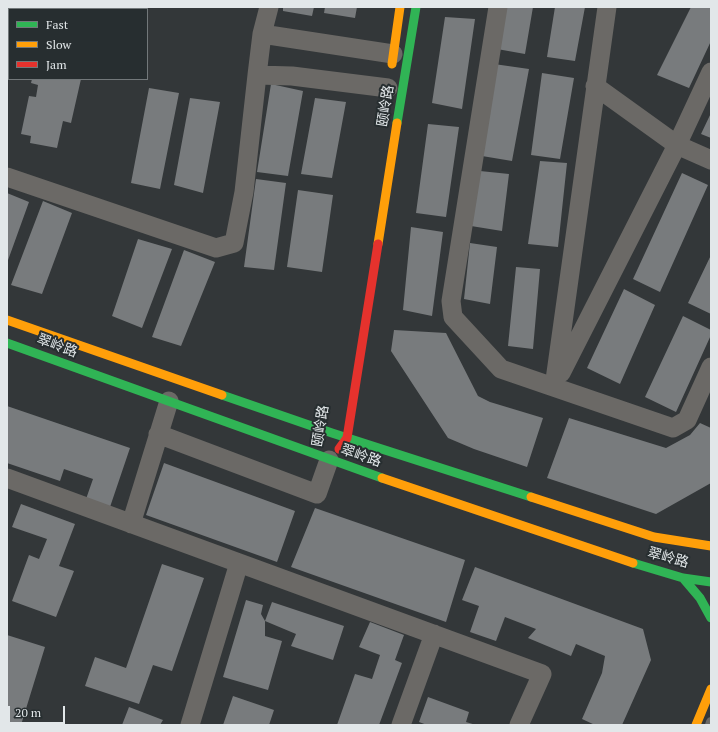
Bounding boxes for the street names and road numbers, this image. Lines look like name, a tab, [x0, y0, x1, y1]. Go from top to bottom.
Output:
street label: 颐岭路	[374, 84, 398, 128]
street label: 翠岭路	[34, 331, 80, 361]
street label: 颐岭路	[309, 404, 333, 448]
street label: 翠岭路	[338, 441, 384, 471]
street label: 翠岭路	[646, 544, 690, 572]

